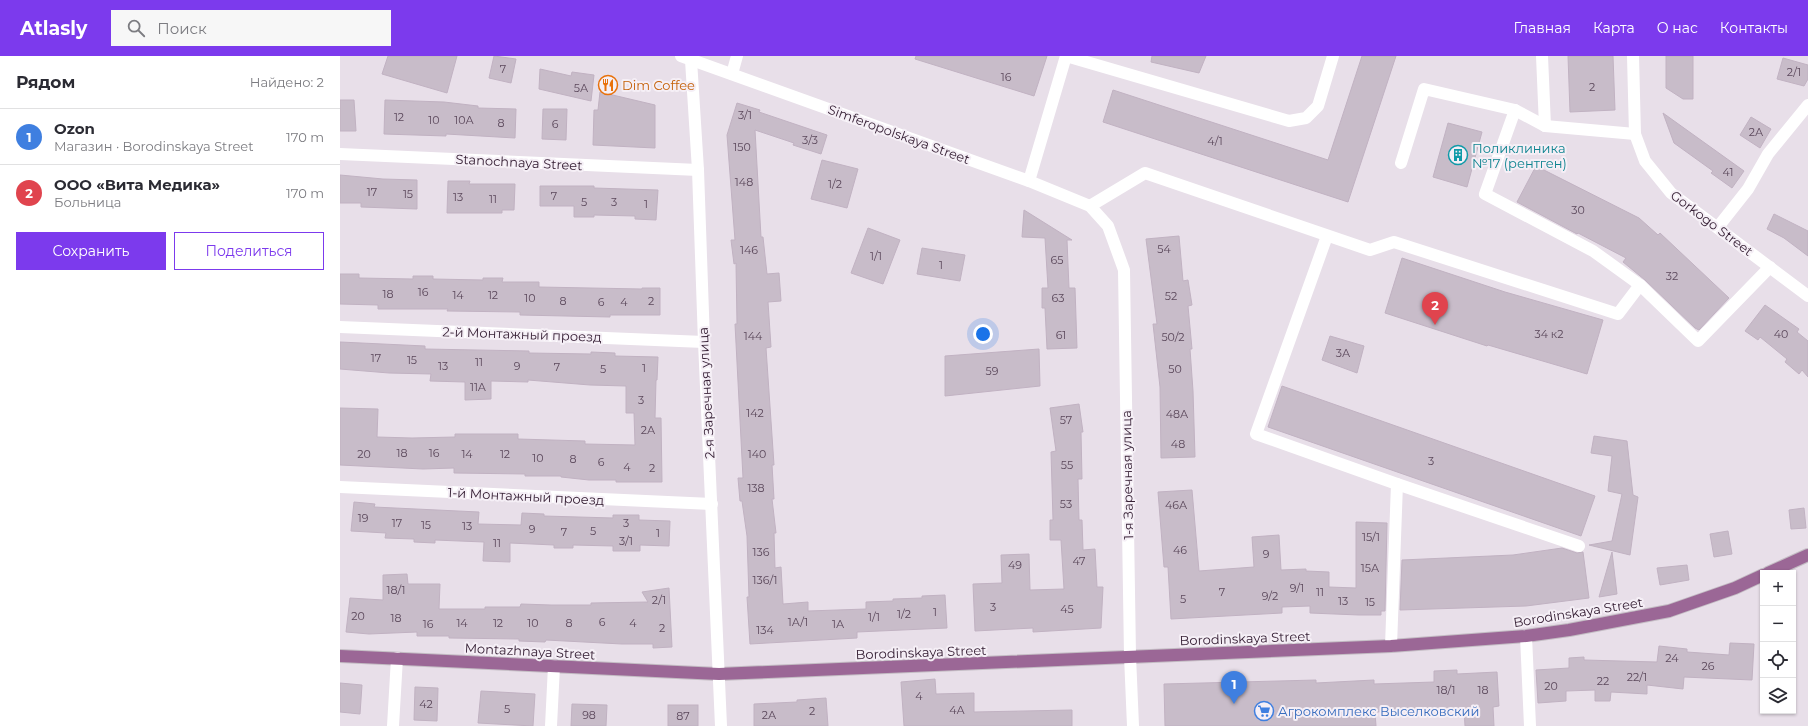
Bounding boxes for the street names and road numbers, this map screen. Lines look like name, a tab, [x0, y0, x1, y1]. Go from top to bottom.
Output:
street label: Simferopolskaya Street	[826, 101, 972, 167]
street label: Stanochnaya Street	[455, 151, 583, 173]
street label: Gorkogo Street	[1668, 187, 1756, 259]
street label: 2-й Монтажный проезд	[442, 323, 602, 345]
street label: 2-я Заречная улица	[695, 327, 717, 459]
street label: 1-я Заречная улица	[1118, 410, 1136, 540]
street label: 1-й Монтажный проезд	[447, 484, 605, 508]
street label: Borodinskaya Street	[1512, 594, 1644, 630]
street label: Borodinskaya Street	[1179, 628, 1311, 648]
street label: Montazhnaya Street	[464, 640, 596, 662]
street label: Borodinskaya Street	[855, 642, 987, 662]

